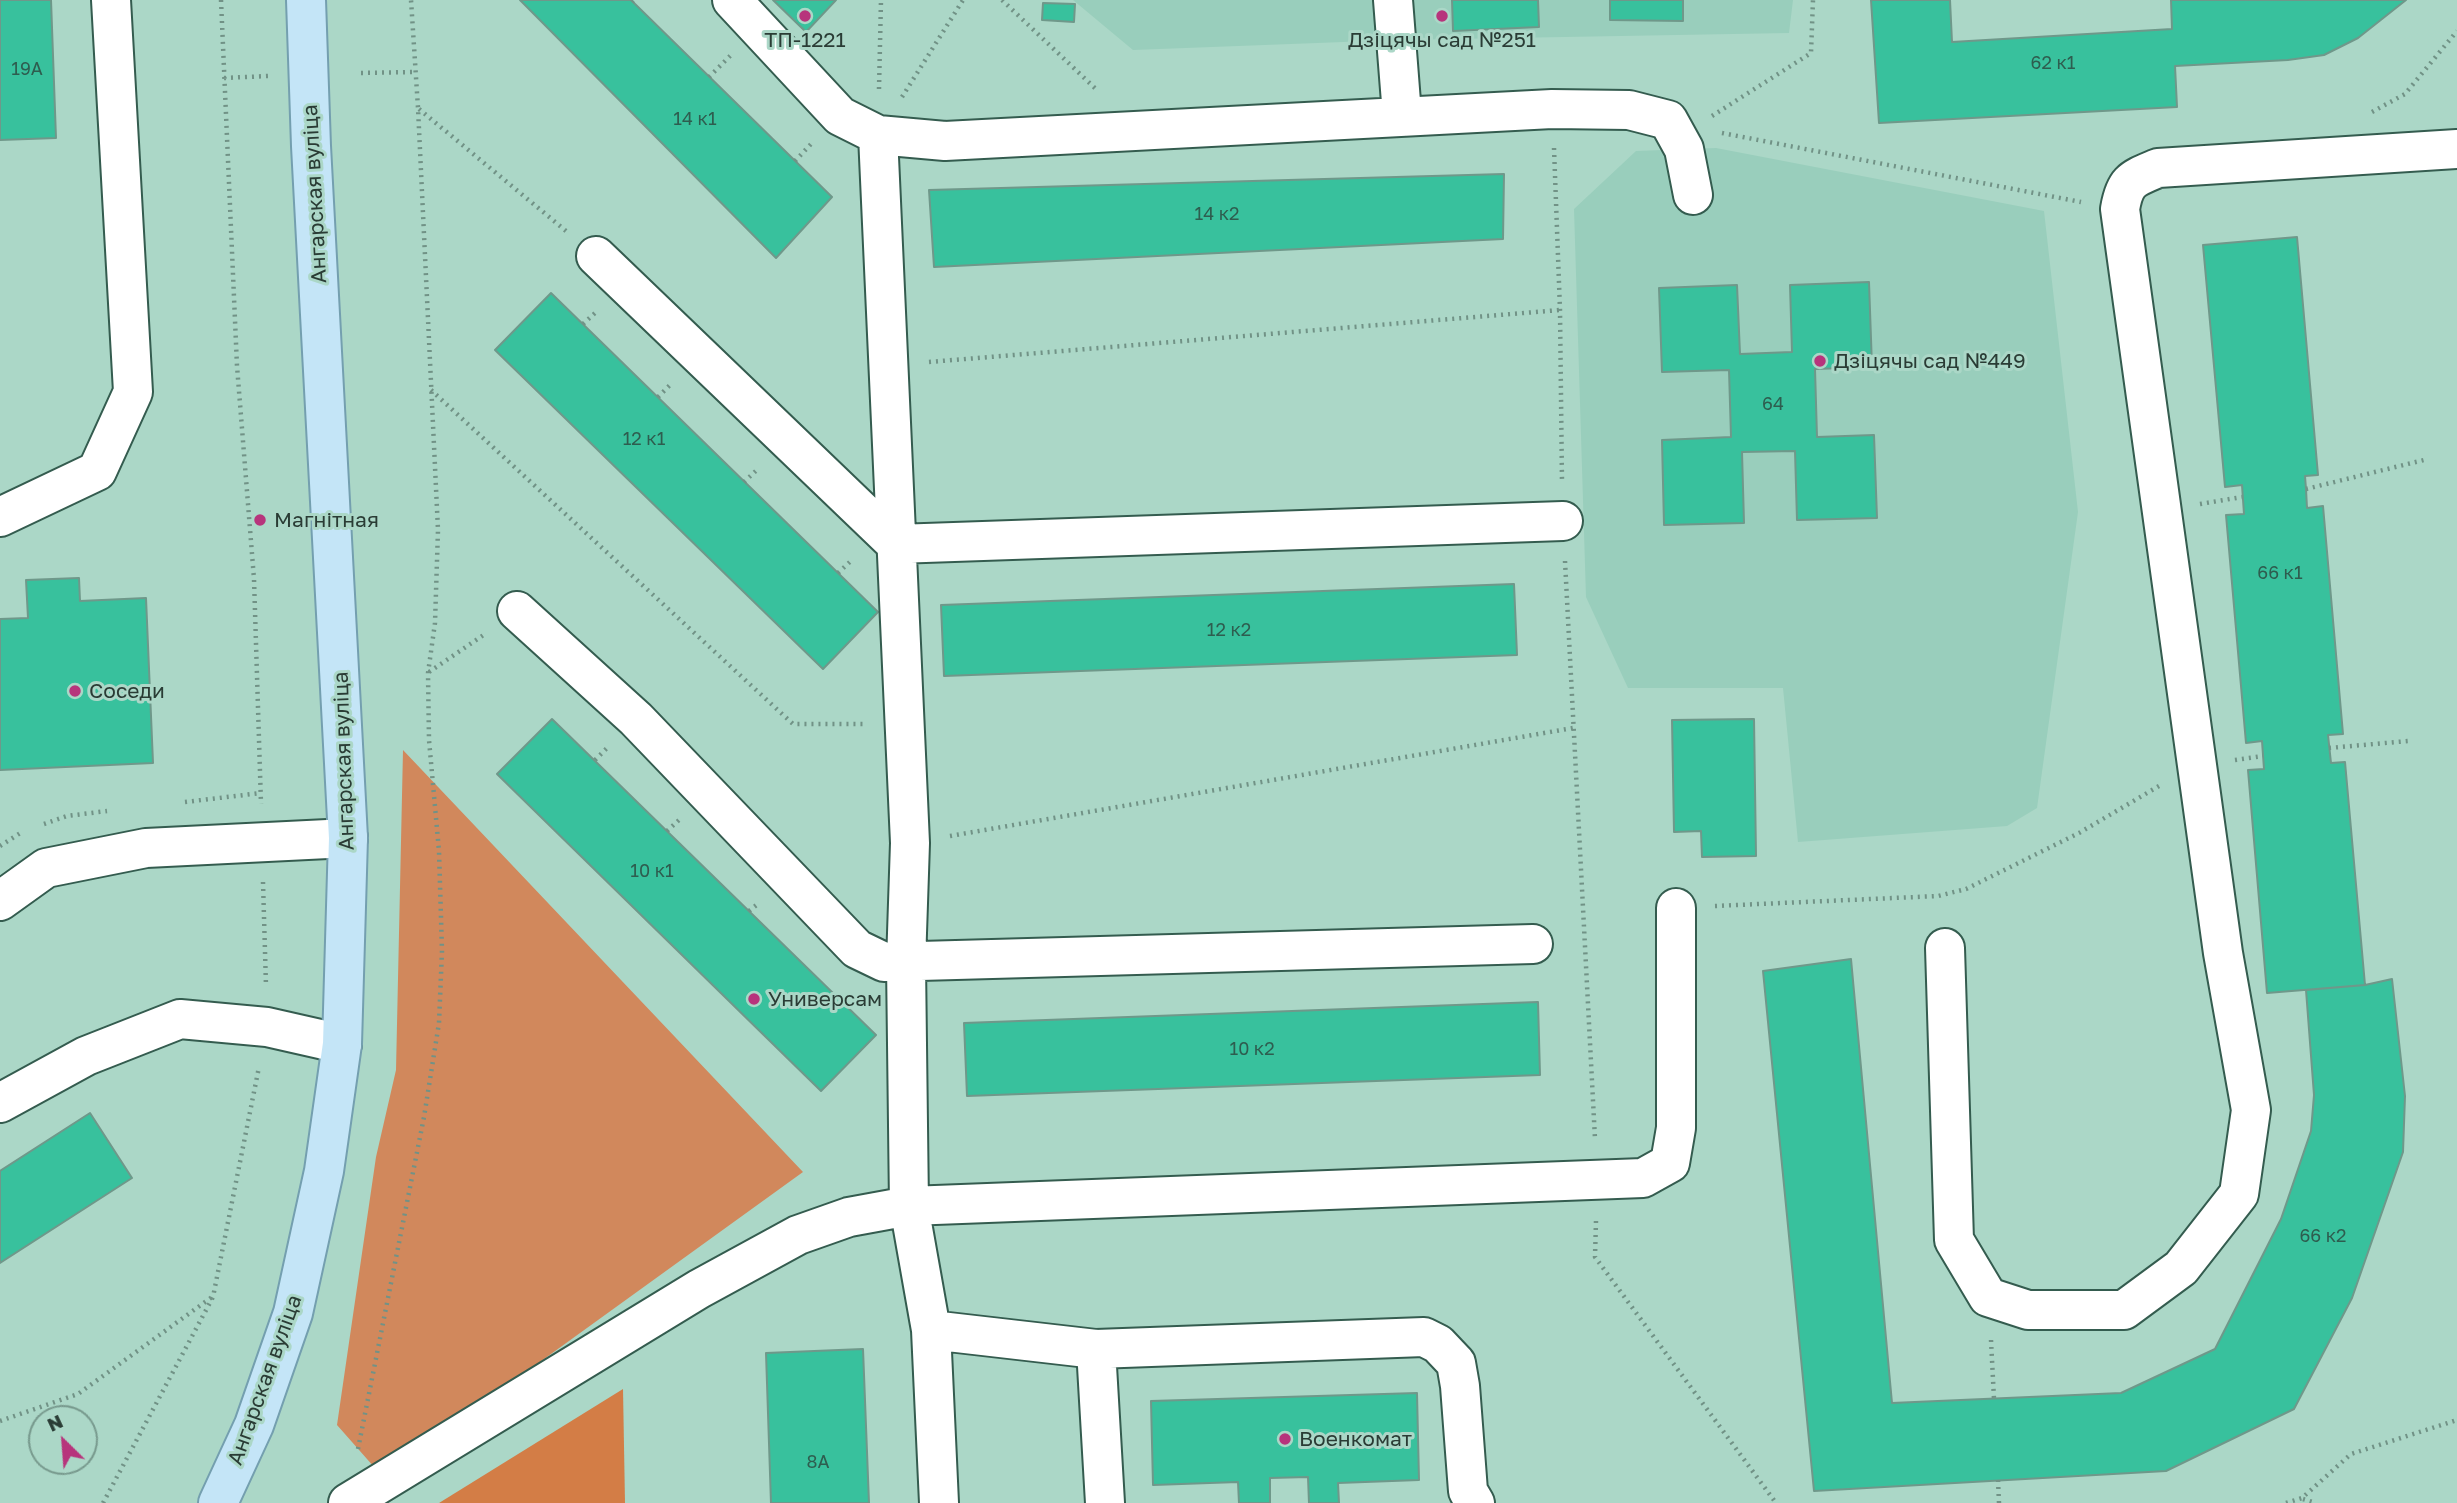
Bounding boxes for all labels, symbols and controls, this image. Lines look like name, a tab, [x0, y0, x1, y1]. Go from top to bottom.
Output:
marker: ТП-1221	[797, 8, 813, 24]
marker: Дзіцячы сад №251	[1434, 8, 1450, 24]
place label: ТП-1221	[764, 27, 846, 53]
place label: Дзіцячы сад №251	[1348, 27, 1536, 53]
house number: 62 к1	[2031, 52, 2075, 74]
house number: 19А	[11, 58, 43, 80]
street label: Ангарская вуліца	[298, 104, 332, 284]
house number: 14 к1	[673, 108, 717, 130]
house number: 14 к2	[1195, 203, 1239, 225]
place label: Дзіцячы сад №449	[1834, 348, 2026, 374]
marker: Дзіцячы сад №449	[1812, 353, 1828, 369]
house number: 64	[1762, 393, 1784, 415]
house number: 12 к1	[623, 428, 665, 450]
place label: Магнітная	[274, 507, 379, 533]
marker: Магнітная	[252, 512, 268, 528]
house number: 66 к1	[2257, 562, 2303, 584]
house number: 12 к2	[1207, 619, 1251, 641]
street label: Ангарская вуліца	[328, 671, 360, 851]
place label: Соседи	[89, 678, 165, 704]
marker: Соседи	[67, 683, 83, 699]
house number: 10 к1	[630, 860, 674, 882]
place label: Универсам	[768, 986, 882, 1012]
marker: Универсам	[746, 991, 762, 1007]
house number: 10 к2	[1229, 1038, 1275, 1060]
house number: 66 к2	[2299, 1225, 2347, 1247]
street label: Ангарская вуліца	[223, 1292, 307, 1468]
north arrow	[28, 1405, 98, 1475]
text: N	[43, 1409, 66, 1436]
place label: Военкомат	[1299, 1426, 1412, 1452]
marker: Военкомат	[1277, 1431, 1293, 1447]
house number: 8А	[806, 1451, 830, 1473]

